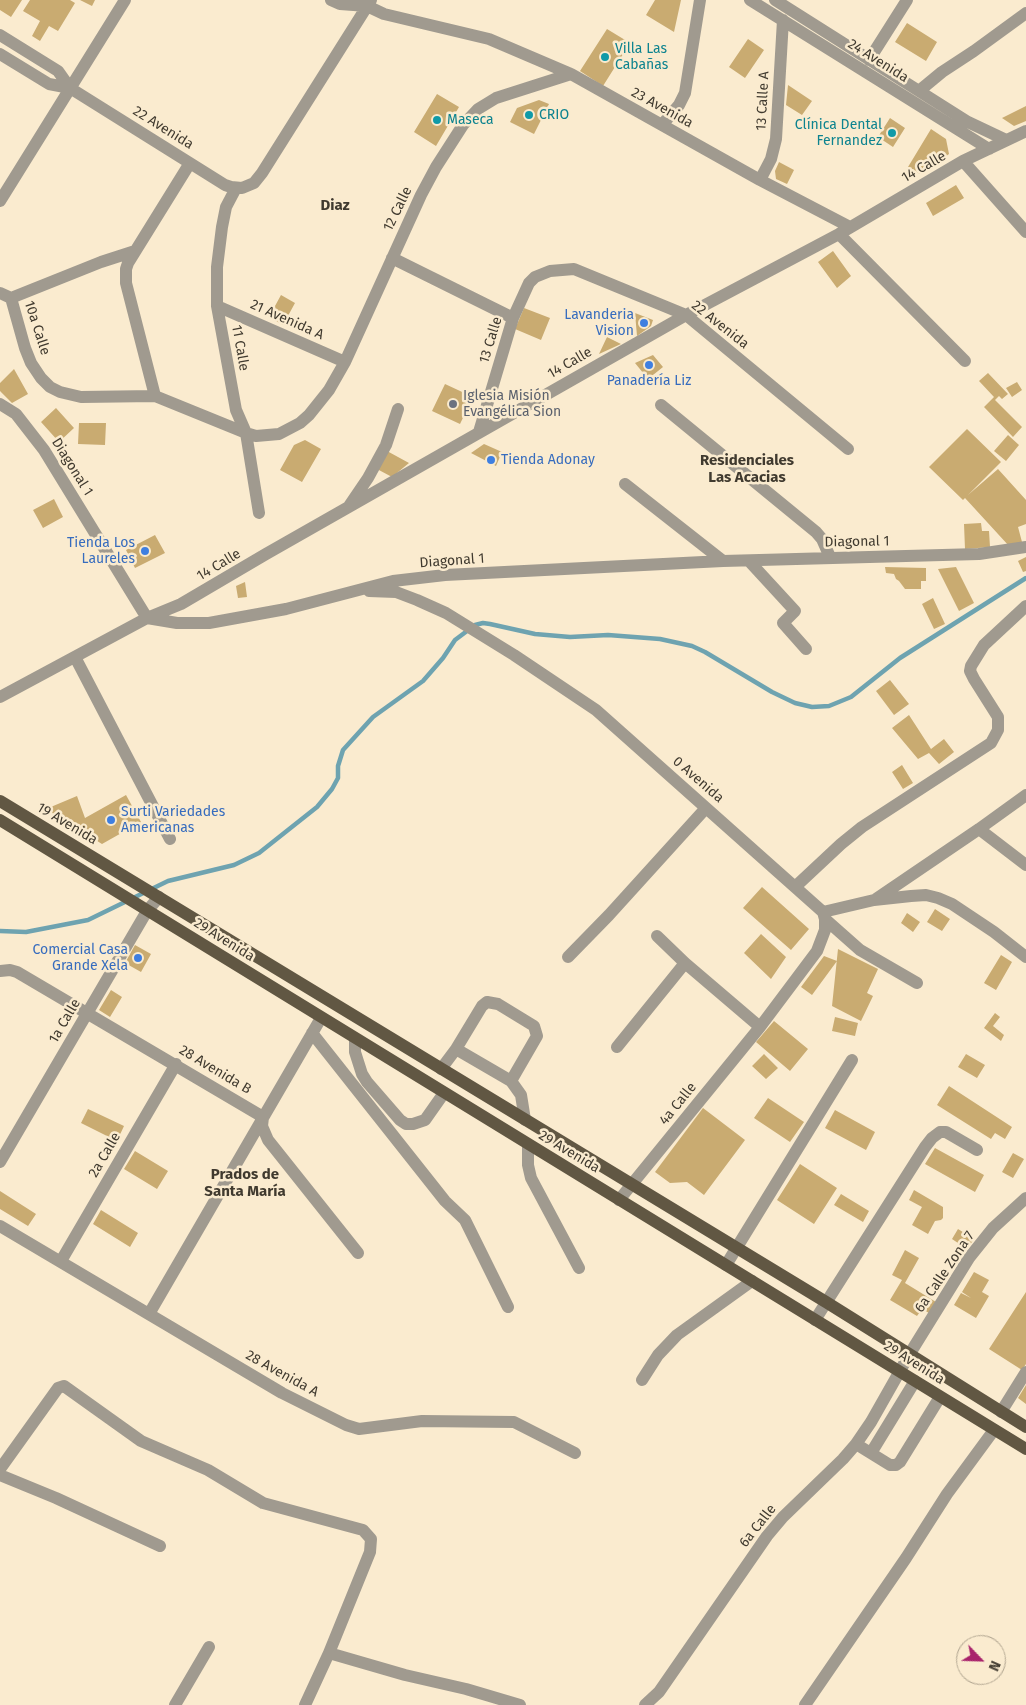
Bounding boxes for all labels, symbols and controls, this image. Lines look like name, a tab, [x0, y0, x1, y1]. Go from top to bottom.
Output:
street label: 24 Avenida	[845, 36, 911, 86]
place label: Villa Las Cabañas	[615, 41, 668, 74]
marker: Villa Las Cabañas	[599, 51, 611, 63]
street label: 13 Calle A	[753, 71, 773, 131]
street label: 23 Avenida	[628, 84, 696, 132]
street label: 22 Avenida	[130, 103, 196, 153]
place label: CRIO	[539, 107, 569, 123]
marker: CRIO	[523, 109, 535, 121]
place label: Maseca	[447, 112, 494, 128]
marker: Maseca	[431, 114, 443, 126]
place label: Clínica Dental Fernandez	[795, 117, 882, 150]
marker: Clínica Dental Fernandez	[886, 127, 898, 139]
street label: 14 Calle	[899, 148, 949, 186]
street label: 12 Calle	[380, 184, 416, 234]
district label: Diaz	[320, 197, 350, 215]
street label: 21 Avenida A	[248, 296, 326, 344]
street label: 22 Avenida	[688, 297, 752, 353]
street label: 10a Calle	[20, 299, 54, 357]
place label: Lavanderia Vision	[564, 307, 634, 340]
street label: 13 Calle	[476, 315, 506, 365]
marker: Lavanderia Vision	[638, 317, 650, 329]
street label: 11 Calle	[228, 324, 252, 372]
street label: 14 Calle	[545, 344, 595, 382]
marker: Panadería Liz	[643, 359, 655, 371]
place label: Panadería Liz	[607, 373, 691, 389]
place label: Iglesia Misión Evangélica Sion	[463, 388, 561, 421]
marker: Iglesia Misión Evangélica Sion	[447, 398, 459, 410]
street label: Diagonal 1	[48, 435, 96, 499]
place label: Tienda Adonay	[501, 452, 595, 468]
district label: Residenciales Las Acacias	[700, 452, 794, 487]
marker: Tienda Adonay	[485, 454, 497, 466]
street label: Diagonal 1	[824, 533, 890, 551]
place label: Tienda Los Laureles	[67, 535, 135, 568]
marker: Tienda Los Laureles	[139, 545, 151, 557]
street label: 14 Calle	[194, 545, 244, 585]
street label: Diagonal 1	[419, 550, 485, 572]
street label: 0 Avenida	[669, 753, 727, 807]
street label: 19 Avenida	[34, 799, 100, 849]
place label: Surti Variedades Americanas	[121, 804, 225, 836]
marker: Surti Variedades Americanas	[105, 814, 117, 826]
street label: 29 Avenida	[191, 915, 257, 965]
place label: Comercial Casa Grande Xela	[33, 942, 128, 974]
marker: Comercial Casa Grande Xela	[132, 952, 144, 964]
street label: 1a Calle	[46, 996, 84, 1046]
street label: 28 Avenida B	[176, 1042, 254, 1098]
street label: 4a Calle	[656, 1079, 700, 1129]
street label: 29 Avenida	[535, 1127, 603, 1177]
street label: 2a Calle	[85, 1130, 125, 1180]
district label: Prados de Santa María	[204, 1166, 286, 1201]
street label: 6a Calle Zona 7	[912, 1228, 978, 1316]
street label: 29 Avenida	[881, 1338, 947, 1388]
street label: 28 Avenida A	[243, 1347, 321, 1401]
street label: 6a Calle	[736, 1501, 780, 1551]
north arrow	[956, 1635, 1006, 1685]
text: N	[985, 1658, 1004, 1674]

